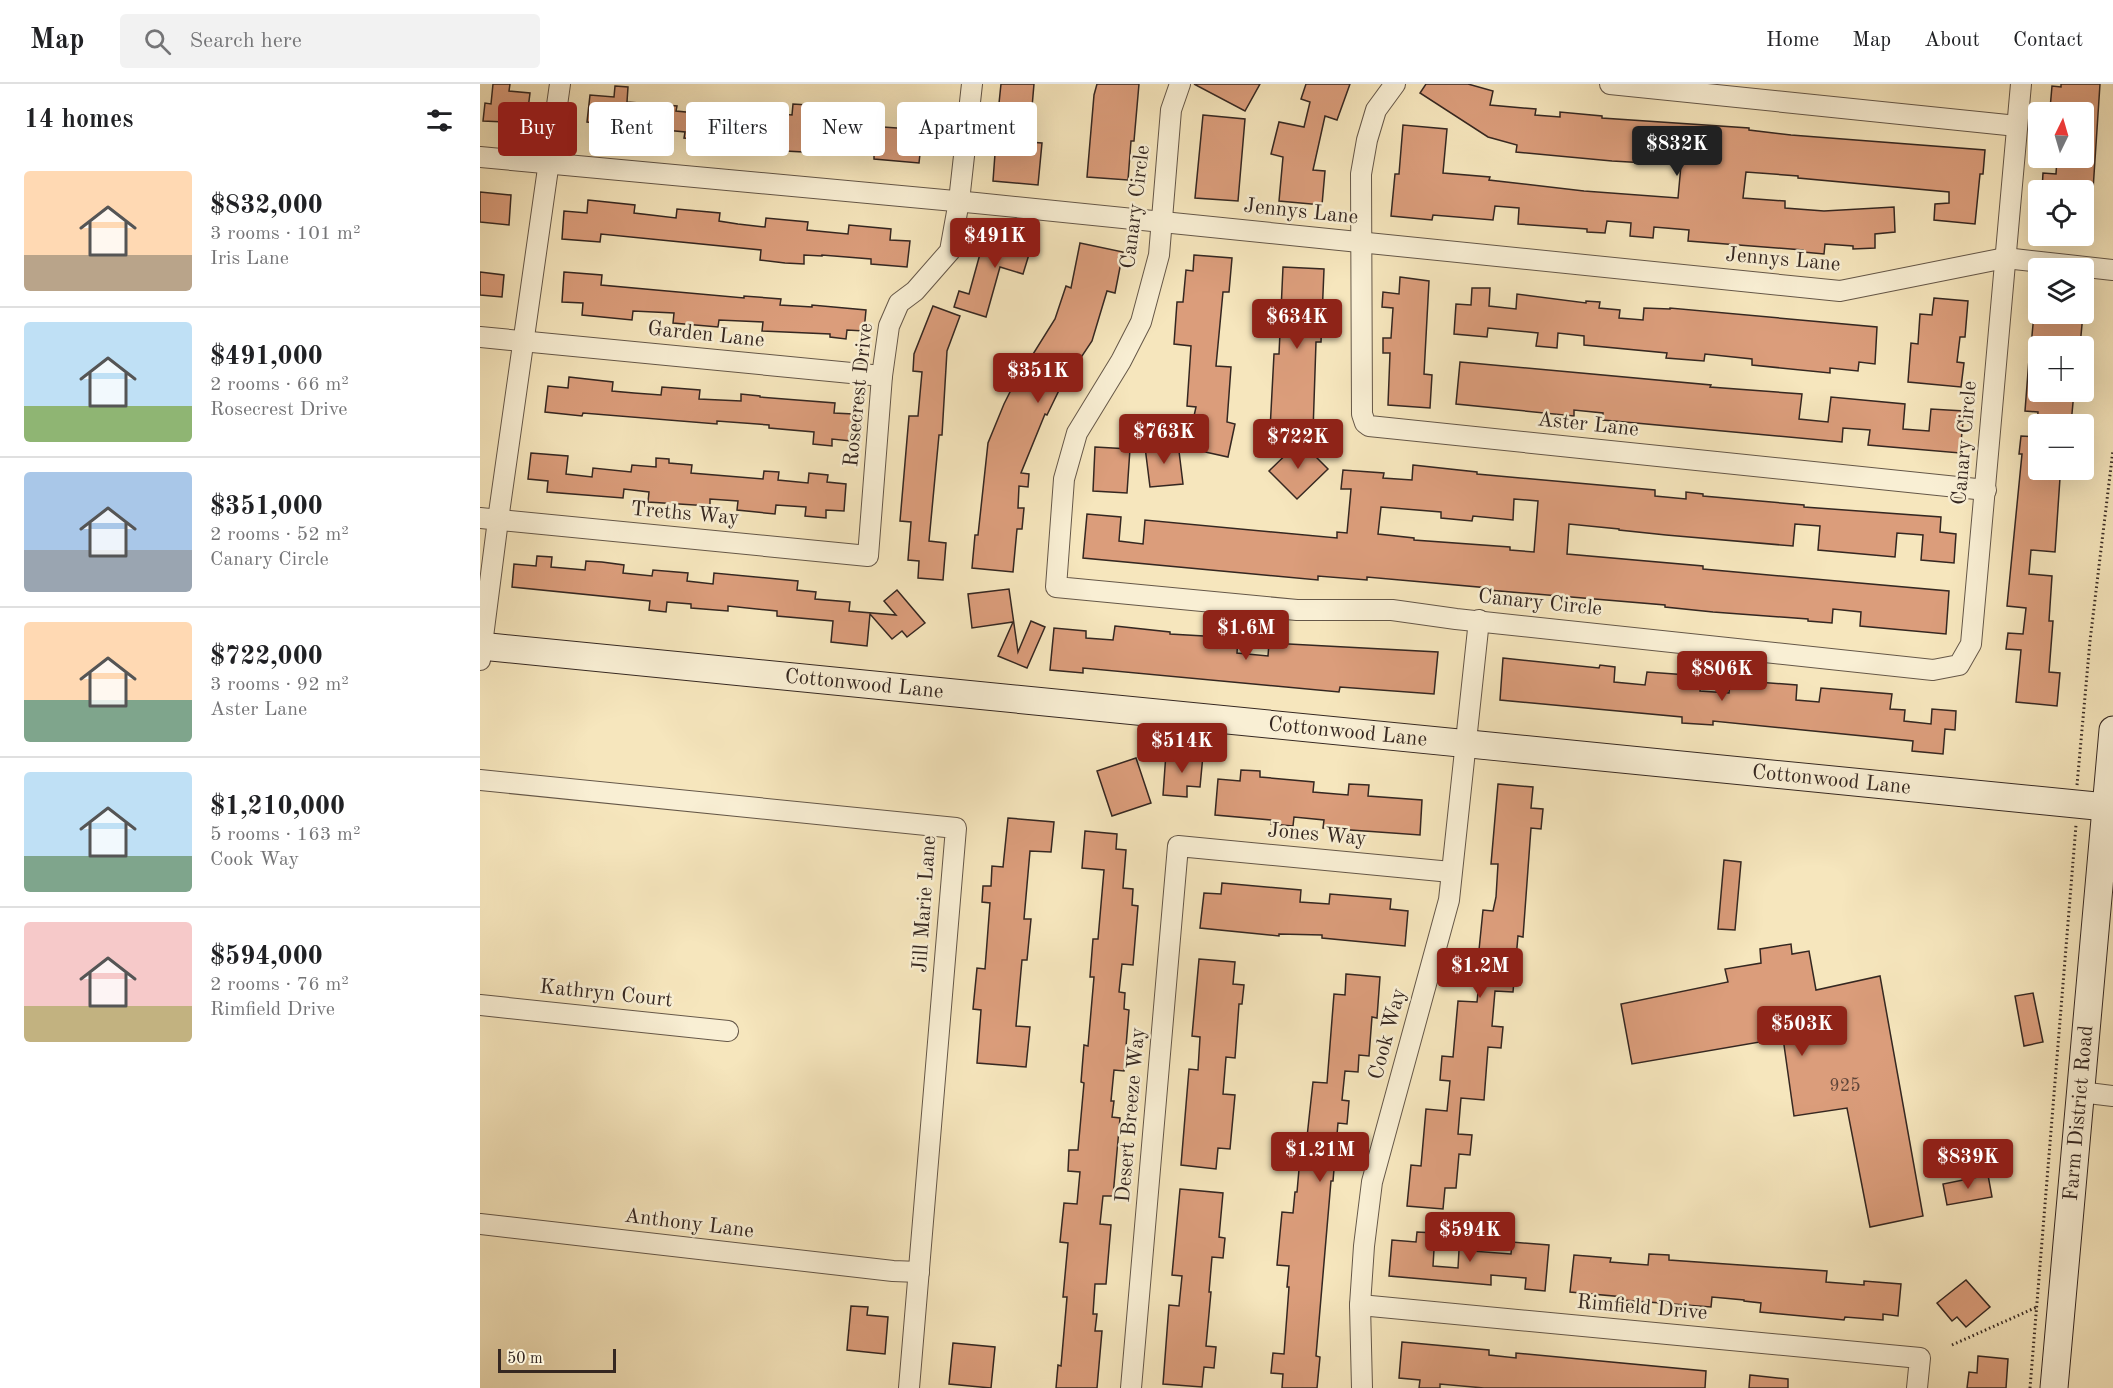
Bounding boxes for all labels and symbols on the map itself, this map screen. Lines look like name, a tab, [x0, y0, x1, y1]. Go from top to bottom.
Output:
north arrow	[2028, 102, 2094, 168]
pin: $832K	[1635, 126, 1719, 177]
street label: Canary Circle	[1118, 144, 1154, 270]
street label: Jennys Lane	[1243, 196, 1359, 228]
pin: $491K	[953, 218, 1037, 269]
street label: Jennys Lane	[1725, 245, 1841, 275]
pin: $634K	[1255, 299, 1339, 350]
street label: Garden Lane	[647, 318, 765, 352]
street label: Rosecrest Drive	[841, 322, 877, 468]
pin: $351K	[996, 353, 1080, 404]
street label: Canary Circle	[1949, 380, 1981, 506]
street label: Aster Lane	[1536, 409, 1640, 441]
pin: $763K	[1122, 414, 1206, 465]
pin: $722K	[1256, 419, 1340, 470]
street label: Treths Way	[630, 499, 740, 529]
street label: Canary Circle	[1477, 586, 1603, 620]
pin: $1.6M	[1204, 610, 1288, 661]
pin: $806K	[1680, 651, 1764, 702]
street label: Cottonwood Lane	[784, 666, 944, 702]
street label: Cottonwood Lane	[1267, 714, 1428, 750]
pin: $514K	[1140, 723, 1224, 774]
street label: Cottonwood Lane	[1751, 762, 1912, 798]
street label: Jones Way	[1266, 820, 1368, 850]
street label: Jill Marie Lane	[910, 835, 940, 973]
pin: $1.2M	[1438, 948, 1522, 999]
street label: Kathryn Court	[538, 977, 674, 1011]
street label: Cook Way	[1366, 986, 1410, 1082]
pin: $503K	[1760, 1006, 1844, 1057]
street label: Farm District Road	[2060, 1024, 2097, 1202]
street label: Desert Breeze Way	[1113, 1027, 1149, 1203]
house number: 925	[1829, 1077, 1861, 1095]
pin: $1.21M	[1271, 1132, 1369, 1183]
pin: $839K	[1926, 1139, 2010, 1190]
street label: Anthony Lane	[623, 1206, 755, 1242]
pin: $594K	[1428, 1212, 1512, 1263]
street label: Rimfield Drive	[1576, 1292, 1708, 1324]
scale bar	[498, 1346, 616, 1374]

